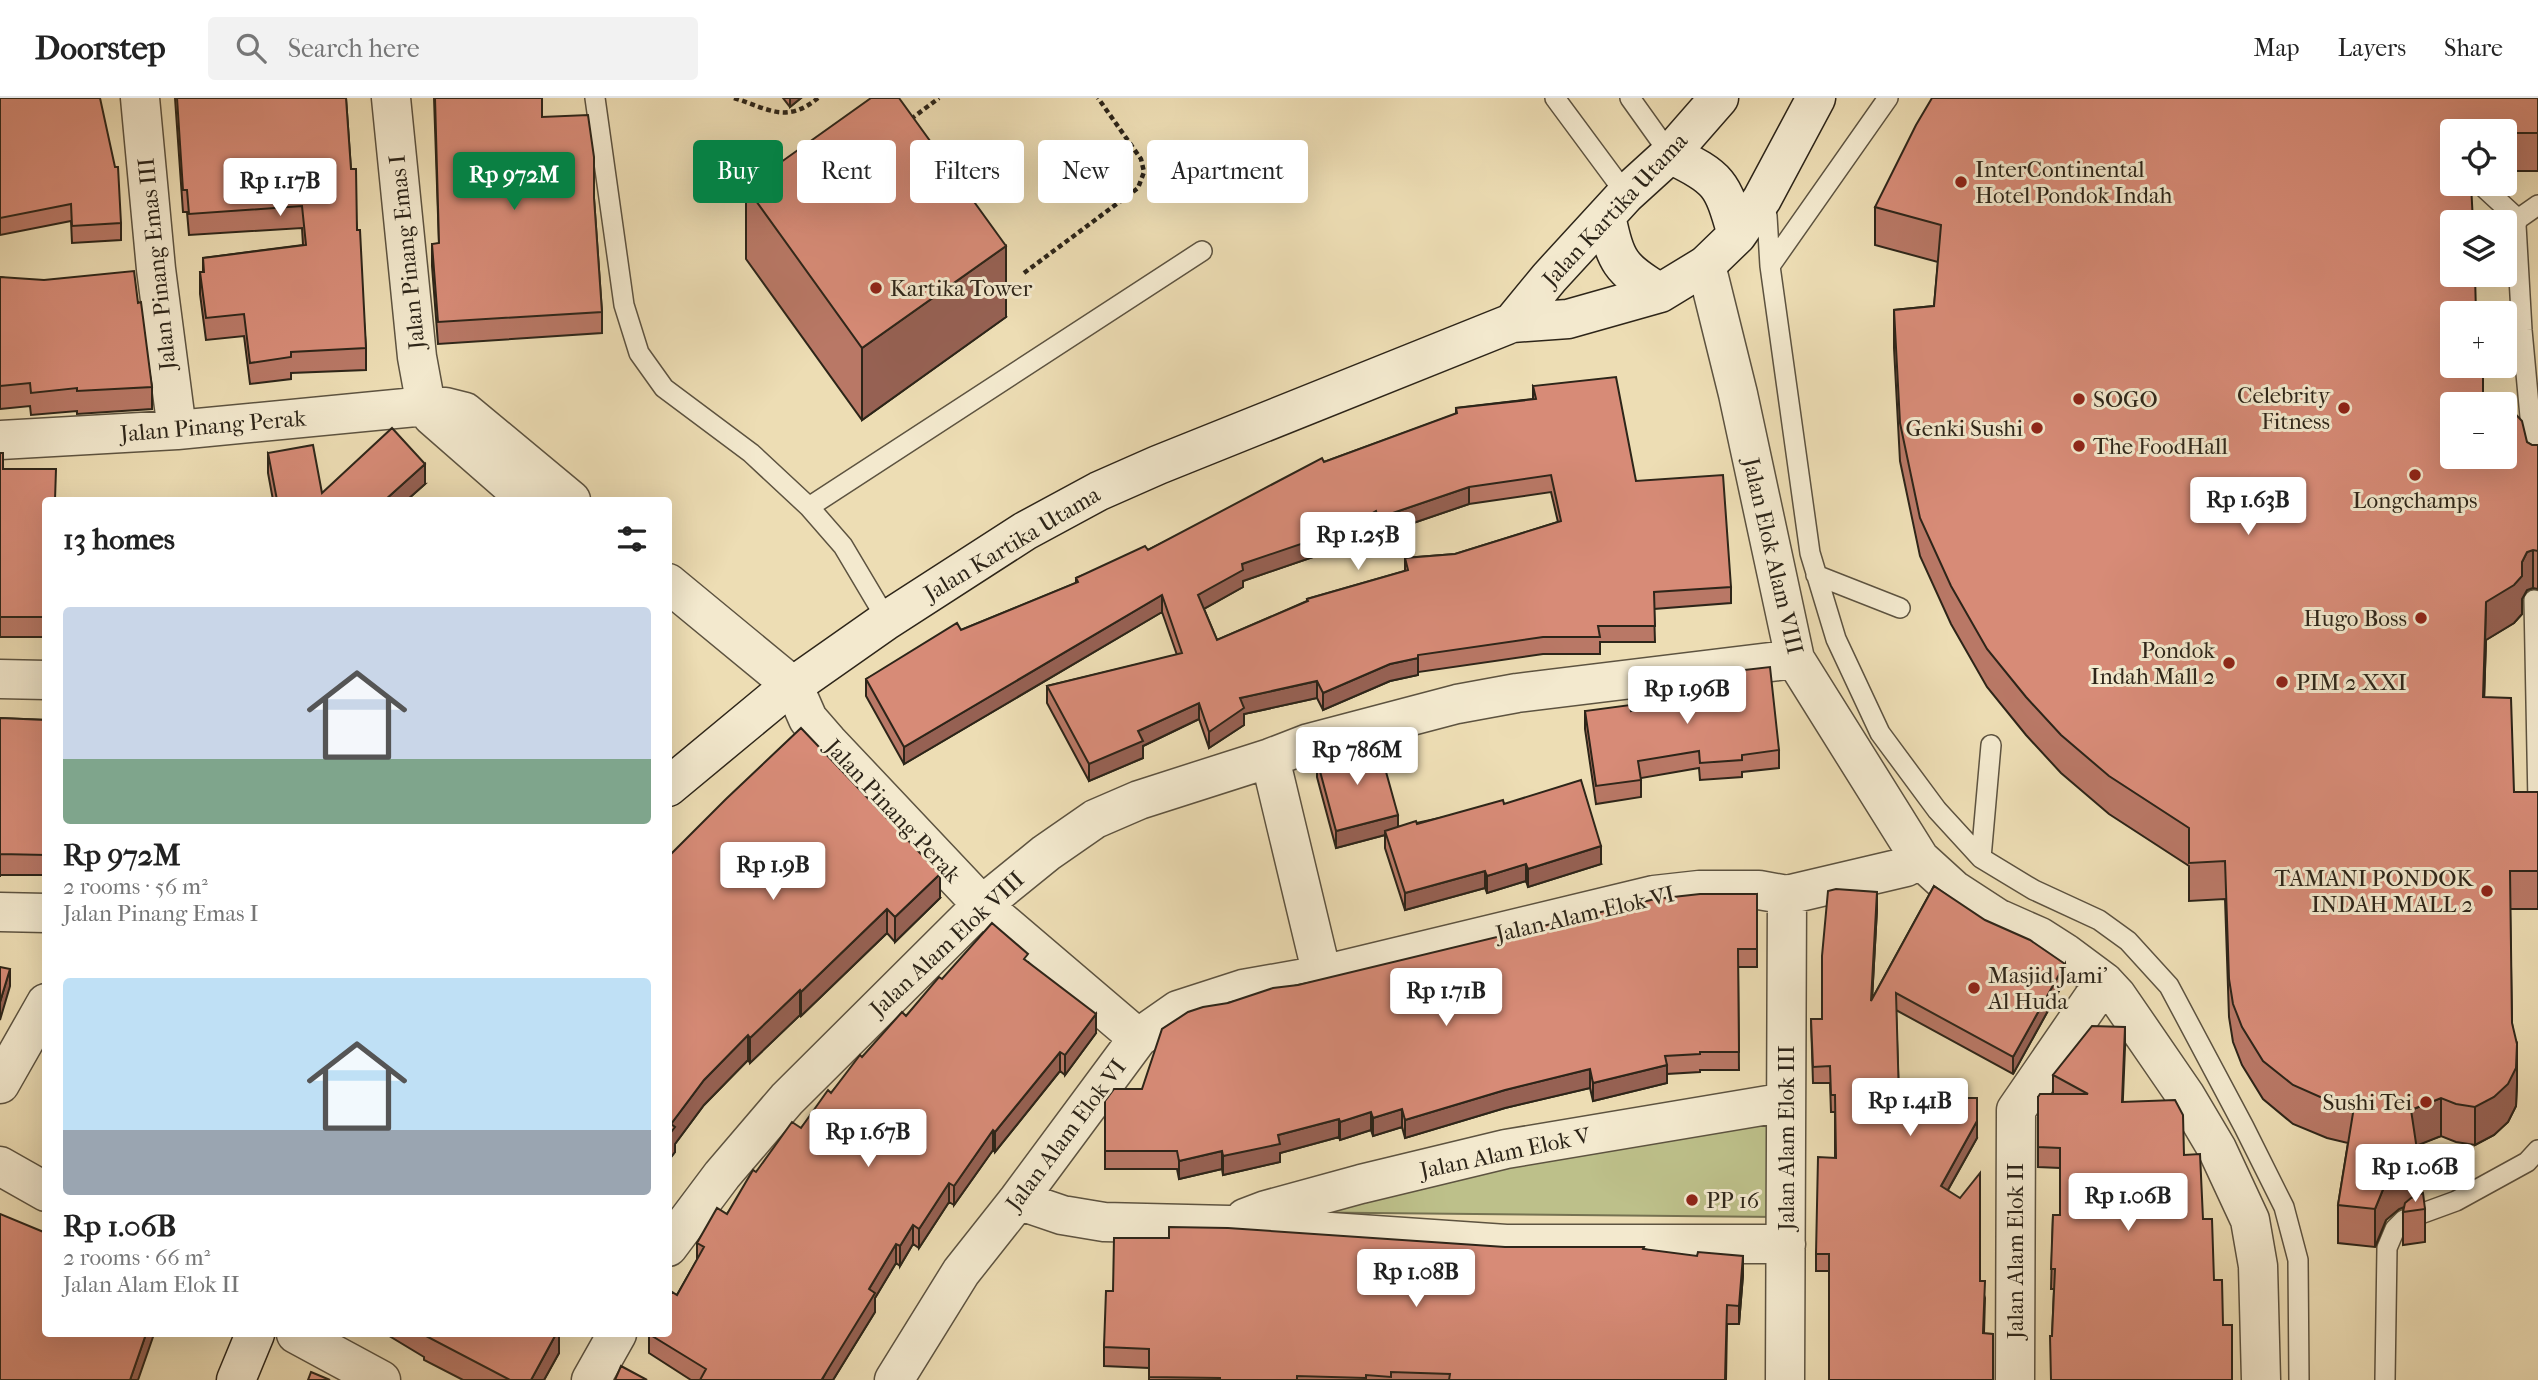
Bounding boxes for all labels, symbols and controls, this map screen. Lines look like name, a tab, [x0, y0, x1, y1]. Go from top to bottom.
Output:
search box	[208, 17, 698, 80]
text: Doorstep	[35, 29, 166, 68]
icon: search	[232, 29, 270, 67]
text: Search here	[288, 33, 420, 64]
text: Map	[2254, 34, 2300, 62]
text: Layers	[2338, 34, 2406, 62]
text: Share	[2444, 34, 2503, 62]
map controls	[2440, 119, 2517, 469]
button: locate	[2440, 119, 2517, 196]
street label: Jalan Kartika Utama	[1535, 127, 1693, 294]
chip: Buy	[693, 140, 783, 203]
chip: Rent	[797, 140, 896, 203]
chip: Filters	[910, 140, 1024, 203]
chip: New	[1038, 140, 1133, 203]
chip: Apartment	[1147, 140, 1308, 203]
pin: Rp 972M	[449, 152, 579, 212]
street label: Jalan Pinang Emas I	[383, 153, 431, 353]
street label: Jalan Pinang Emas III	[132, 156, 182, 374]
place label: InterContinental Hotel Pondok Indah	[1975, 156, 2173, 209]
pin: Rp 1.17B	[208, 158, 352, 218]
text: Rp 972M	[469, 161, 559, 188]
text: Rp 1.17B	[240, 167, 320, 194]
marker: InterContinental Hotel Pondok Indah	[1953, 174, 1969, 190]
button: layers	[2440, 210, 2517, 287]
place label: Kartika Tower	[890, 275, 1032, 302]
marker: Kartika Tower	[868, 280, 884, 296]
button: +	[2440, 301, 2517, 378]
place label: Celebrity Fitness	[2237, 382, 2331, 435]
place label: SOGO	[2093, 386, 2158, 413]
marker: SOGO	[2071, 391, 2087, 407]
button: −	[2440, 392, 2517, 469]
marker: Celebrity Fitness	[2336, 400, 2352, 416]
street label: Jalan Pinang Perak	[117, 404, 308, 448]
place label: Genki Sushi	[1905, 415, 2023, 442]
marker: Genki Sushi	[2029, 420, 2045, 436]
place label: The FoodHall	[2093, 433, 2228, 460]
marker: The FoodHall	[2071, 438, 2087, 454]
street label: Jalan Elok Alam VIII	[1737, 453, 1809, 657]
marker: Longchamps	[2407, 467, 2423, 483]
pin: Rp 1.63B	[2176, 478, 2320, 537]
street label: Jalan Kartika Utama	[917, 481, 1105, 608]
text: Rp 1.63B	[2206, 486, 2290, 513]
place label: Longchamps	[2353, 487, 2477, 514]
pin: Rp 1.25B	[1286, 512, 1430, 572]
icon: filters	[613, 520, 651, 558]
text: Rp 1.25B	[1316, 521, 1400, 548]
text: 13 homes	[63, 522, 175, 557]
place label: Hugo Boss	[2304, 605, 2407, 632]
marker: Hugo Boss	[2413, 610, 2429, 626]
place label: Pondok Indah Mall 2	[2091, 637, 2216, 690]
icon: home	[294, 652, 420, 778]
marker: Pondok Indah Mall 2	[2221, 655, 2237, 671]
pin: Rp 1.96B	[1615, 666, 1759, 726]
place label: PIM 2 XXI	[2296, 669, 2407, 696]
marker: PIM 2 XXI	[2274, 674, 2290, 690]
text: Rp 1.96B	[1644, 675, 1730, 702]
pin: Rp 786M	[1292, 728, 1422, 787]
street label: Jalan Pinang Perak	[818, 732, 967, 889]
text: Rp 786M	[1312, 736, 1402, 763]
text: Rp 972M	[63, 838, 180, 873]
pin: Rp 1.9B	[708, 842, 838, 902]
text: Rp 1.9B	[736, 851, 810, 878]
place label: TAMANI PONDOK INDAH MALL 2	[2274, 865, 2474, 918]
street label: Jalan Alam Elok VIII	[863, 866, 1030, 1024]
text: 2 rooms · 56 m²	[63, 873, 208, 900]
street label: Jalan Alam Elok VI	[1491, 880, 1677, 948]
marker: TAMANI PONDOK INDAH MALL 2	[2479, 883, 2495, 899]
text: Jalan Pinang Emas I	[63, 900, 259, 927]
place label: Masjid Jami' Al Huda	[1987, 962, 2108, 1015]
pin: Rp 1.71B	[1374, 968, 1518, 1028]
text: Rp 1.71B	[1406, 977, 1486, 1004]
marker: Masjid Jami' Al Huda	[1966, 980, 1982, 996]
icon: home	[294, 1023, 420, 1149]
street label: Jalan Alam Elok III	[1773, 1045, 1800, 1233]
street label: Jalan Alam Elok VI	[999, 1054, 1132, 1218]
pin: Rp 1.41B	[1838, 1079, 1982, 1138]
text: Rp 1.41B	[1868, 1087, 1952, 1114]
place label: Sushi Tei	[2322, 1089, 2412, 1116]
marker: Sushi Tei	[2418, 1094, 2434, 1110]
pin: Rp 1.67B	[796, 1110, 940, 1169]
text: Rp 1.67B	[825, 1118, 911, 1145]
street label: Jalan Alam Elok V	[1415, 1122, 1594, 1185]
pin: Rp 1.06B	[2343, 1144, 2487, 1204]
text: Rp 1.06B	[2372, 1153, 2458, 1180]
street label: Jalan Alam Elok II	[2002, 1163, 2029, 1341]
pin: Rp 1.06B	[2056, 1174, 2200, 1233]
text: Rp 1.06B	[2085, 1182, 2171, 1209]
place label: PP 16	[1706, 1187, 1760, 1214]
marker: PP 16	[1684, 1192, 1700, 1208]
text: Rp 1.06B	[63, 1209, 176, 1244]
text: 2 rooms · 66 m²	[63, 1244, 210, 1271]
pin: Rp 1.08B	[1344, 1250, 1488, 1309]
text: Rp 1.08B	[1373, 1258, 1459, 1285]
text: Jalan Alam Elok II	[63, 1271, 240, 1298]

